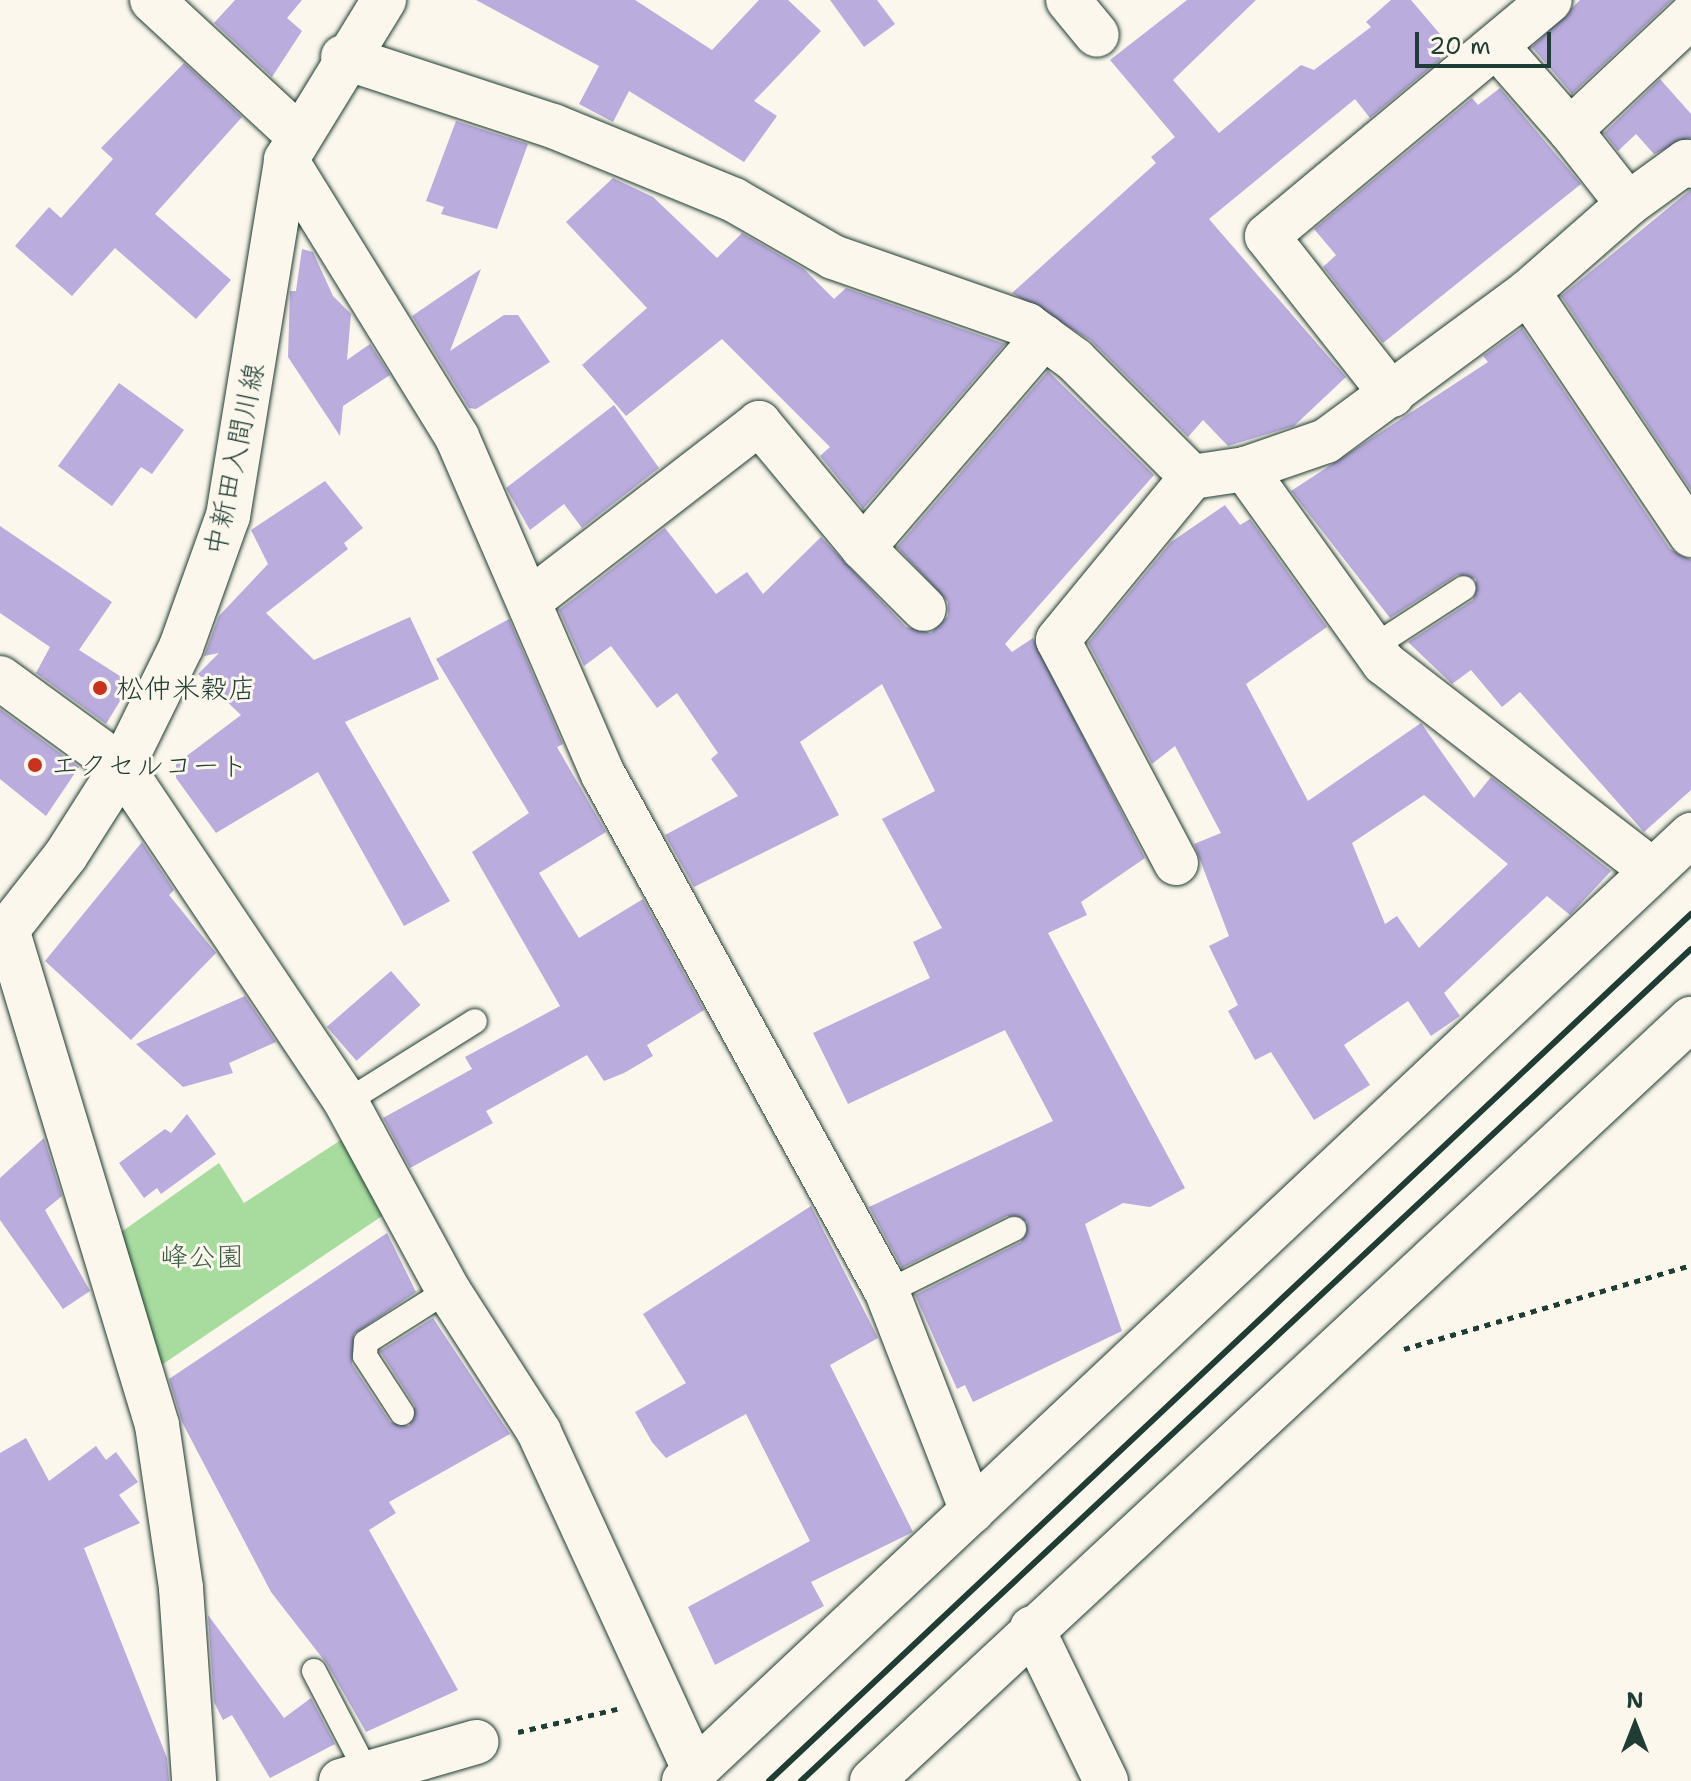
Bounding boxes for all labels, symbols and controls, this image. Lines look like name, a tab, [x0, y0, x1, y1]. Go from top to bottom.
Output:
scale bar	[1419, 16, 1555, 66]
text: 20 m	[1429, 30, 1491, 62]
street label: 中新田入間川線	[197, 360, 271, 558]
place label: 松仲米穀店	[116, 671, 256, 705]
marker: 松仲米穀店	[91, 679, 109, 697]
place label: エクセルコート	[51, 748, 247, 782]
marker: エクセルコート	[26, 756, 44, 774]
park label: 峰公園	[160, 1239, 244, 1273]
north arrow	[1595, 1685, 1675, 1765]
text: N	[1626, 1686, 1644, 1715]

